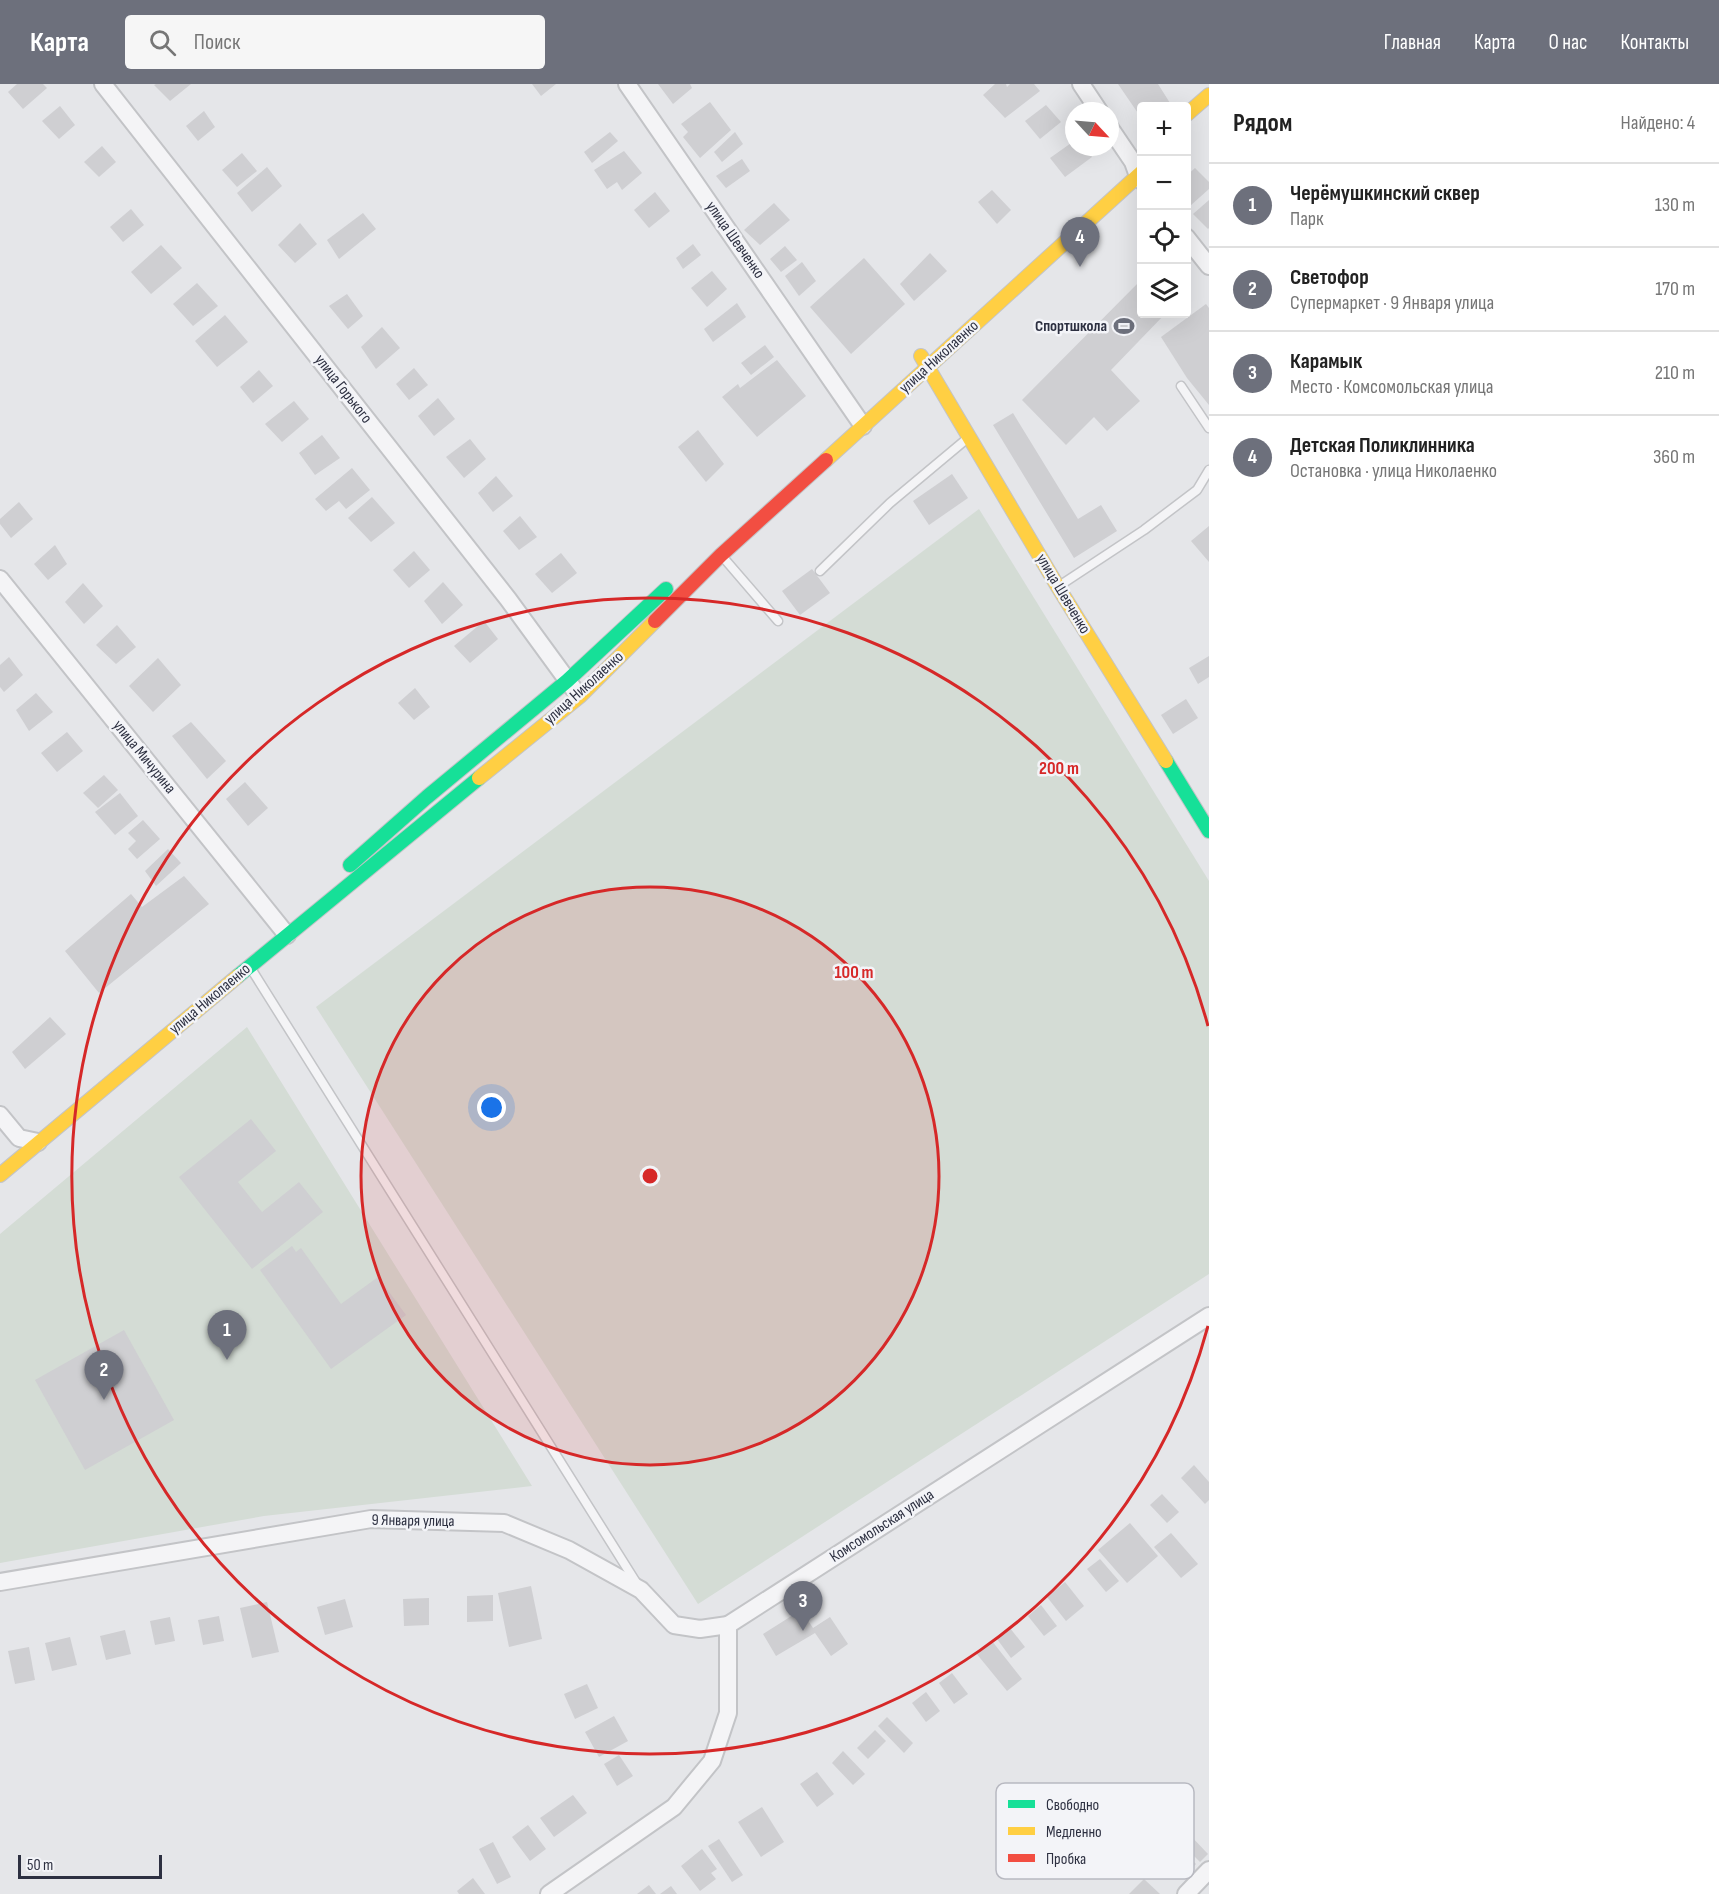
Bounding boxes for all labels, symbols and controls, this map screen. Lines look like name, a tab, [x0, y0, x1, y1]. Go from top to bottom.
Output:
search box	[125, 15, 545, 69]
text: Карта	[30, 26, 89, 59]
icon: search	[146, 26, 179, 59]
text: Поиск	[194, 29, 240, 56]
text: Главная	[1384, 30, 1441, 55]
text: Карта	[1474, 30, 1515, 55]
text: О нас	[1548, 30, 1587, 55]
text: Контакты	[1620, 30, 1689, 55]
north arrow	[1065, 102, 1119, 156]
map controls	[1137, 102, 1191, 318]
button: +	[1137, 102, 1191, 156]
text: Рядом	[1233, 108, 1292, 139]
text: Найдено: 4	[1621, 111, 1695, 135]
button: −	[1137, 156, 1191, 210]
text: Черёмушкинский сквер	[1290, 180, 1480, 207]
text: 1	[1249, 193, 1256, 217]
text: 130 m	[1655, 193, 1695, 217]
street label: улица Шевченко	[701, 198, 769, 282]
text: Парк	[1290, 207, 1324, 231]
button: locate	[1137, 210, 1191, 264]
pin: 4	[1060, 218, 1100, 267]
button: layers	[1137, 264, 1191, 318]
text: Светофор	[1290, 264, 1369, 291]
text: 2	[1248, 277, 1257, 301]
text: 170 m	[1655, 277, 1695, 301]
text: Супермаркет · 9 Января улица	[1290, 291, 1494, 315]
sports icon: Спортшкола	[1112, 314, 1136, 338]
street label: улица Николаенко	[896, 317, 982, 397]
place label: Спортшкола	[1035, 317, 1107, 336]
text: Карамык	[1290, 348, 1362, 375]
street label: улица Горького	[310, 351, 376, 427]
text: 3	[1248, 361, 1257, 385]
text: 210 m	[1655, 361, 1695, 385]
text: Место · Комсомольская улица	[1290, 375, 1493, 399]
text: Детская Поликлинника	[1290, 432, 1475, 459]
text: 4	[1248, 445, 1257, 469]
text: 360 m	[1653, 445, 1695, 469]
text: Остановка · улица Николаенко	[1290, 459, 1497, 483]
street label: улица Шевченко	[1032, 551, 1094, 637]
street label: улица Николаенко	[541, 648, 627, 728]
street label: улица Мичурина	[109, 716, 179, 798]
text: 200 m	[1039, 758, 1079, 779]
street label: улица Николаенко	[166, 960, 254, 1038]
text: 100 m	[835, 962, 874, 983]
your location	[477, 1093, 506, 1122]
centre of rings	[640, 1166, 660, 1186]
pin: 1	[208, 1310, 246, 1360]
pin: 2	[84, 1350, 124, 1400]
street label: Комсомольская улица	[826, 1485, 938, 1567]
street label: 9 Января улица	[371, 1511, 455, 1531]
pin: 3	[784, 1582, 822, 1631]
legend	[996, 1783, 1194, 1879]
text: Свободно	[1046, 1796, 1099, 1815]
text: Медленно	[1046, 1823, 1102, 1842]
text: Пробка	[1046, 1850, 1086, 1869]
scale bar	[18, 1852, 162, 1880]
text: 50 m	[27, 1856, 53, 1875]

